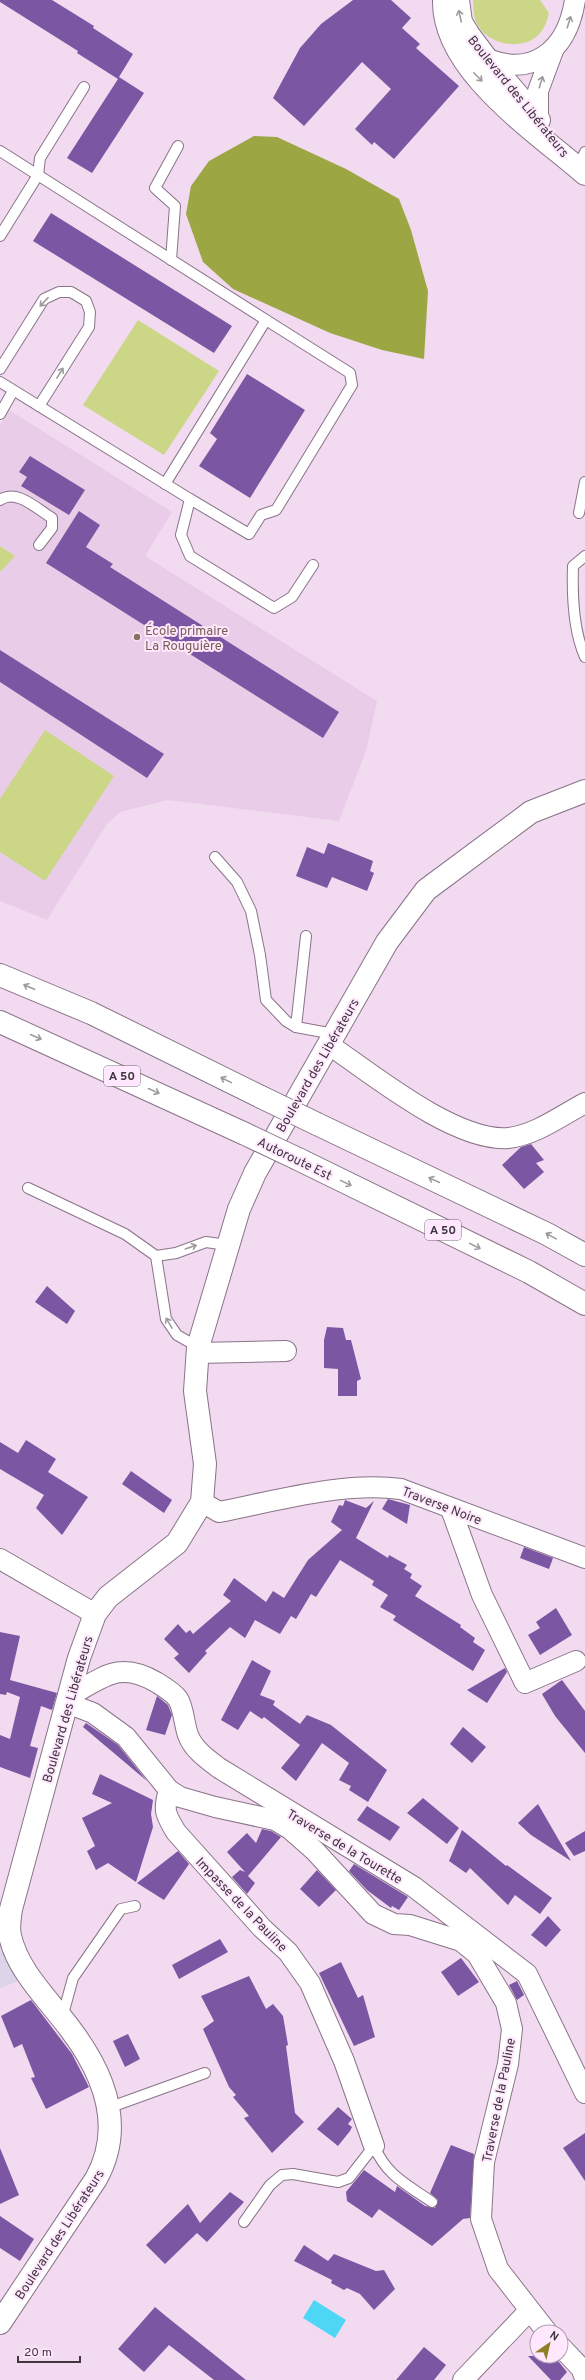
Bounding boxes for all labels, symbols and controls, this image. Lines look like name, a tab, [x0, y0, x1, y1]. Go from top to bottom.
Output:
one-way arrow	[455, 10, 463, 23]
one-way arrow	[566, 16, 573, 29]
street label: Boulevard des Libérateurs	[463, 33, 571, 161]
one-way arrow	[473, 72, 483, 82]
one-way arrow	[538, 76, 545, 89]
one-way arrow	[39, 297, 48, 307]
one-way arrow	[56, 368, 64, 379]
place label: École primaire La Rouguière	[145, 622, 228, 655]
marker: École primaire La Rouguière	[132, 632, 142, 642]
one-way arrow	[23, 983, 35, 990]
street label: Boulevard des Libérateurs	[274, 996, 364, 1136]
one-way arrow	[29, 1034, 41, 1041]
road number: A 50	[104, 1066, 140, 1086]
one-way arrow	[220, 1076, 232, 1083]
one-way arrow	[148, 1088, 160, 1095]
street label: Autoroute Est	[254, 1135, 334, 1185]
one-way arrow	[428, 1176, 440, 1183]
one-way arrow	[340, 1180, 352, 1187]
road number: A 50	[425, 1220, 461, 1240]
one-way arrow	[545, 1232, 557, 1240]
one-way arrow	[185, 1243, 197, 1251]
one-way arrow	[469, 1243, 481, 1250]
one-way arrow	[165, 1317, 173, 1329]
street label: Traverse Noire	[399, 1484, 483, 1529]
street label: Boulevard des Libérateurs	[40, 1634, 98, 1785]
street label: Traverse de la Tourette	[283, 1807, 405, 1889]
street label: Impasse de la Pauline	[191, 1855, 290, 1956]
street label: Traverse de la Pauline	[480, 2037, 520, 2164]
street label: Boulevard des Libérateurs	[13, 2167, 109, 2303]
north arrow	[529, 2324, 569, 2364]
text: N	[547, 2329, 561, 2345]
scale bar	[18, 2338, 80, 2364]
text: 20 m	[24, 2345, 52, 2361]

